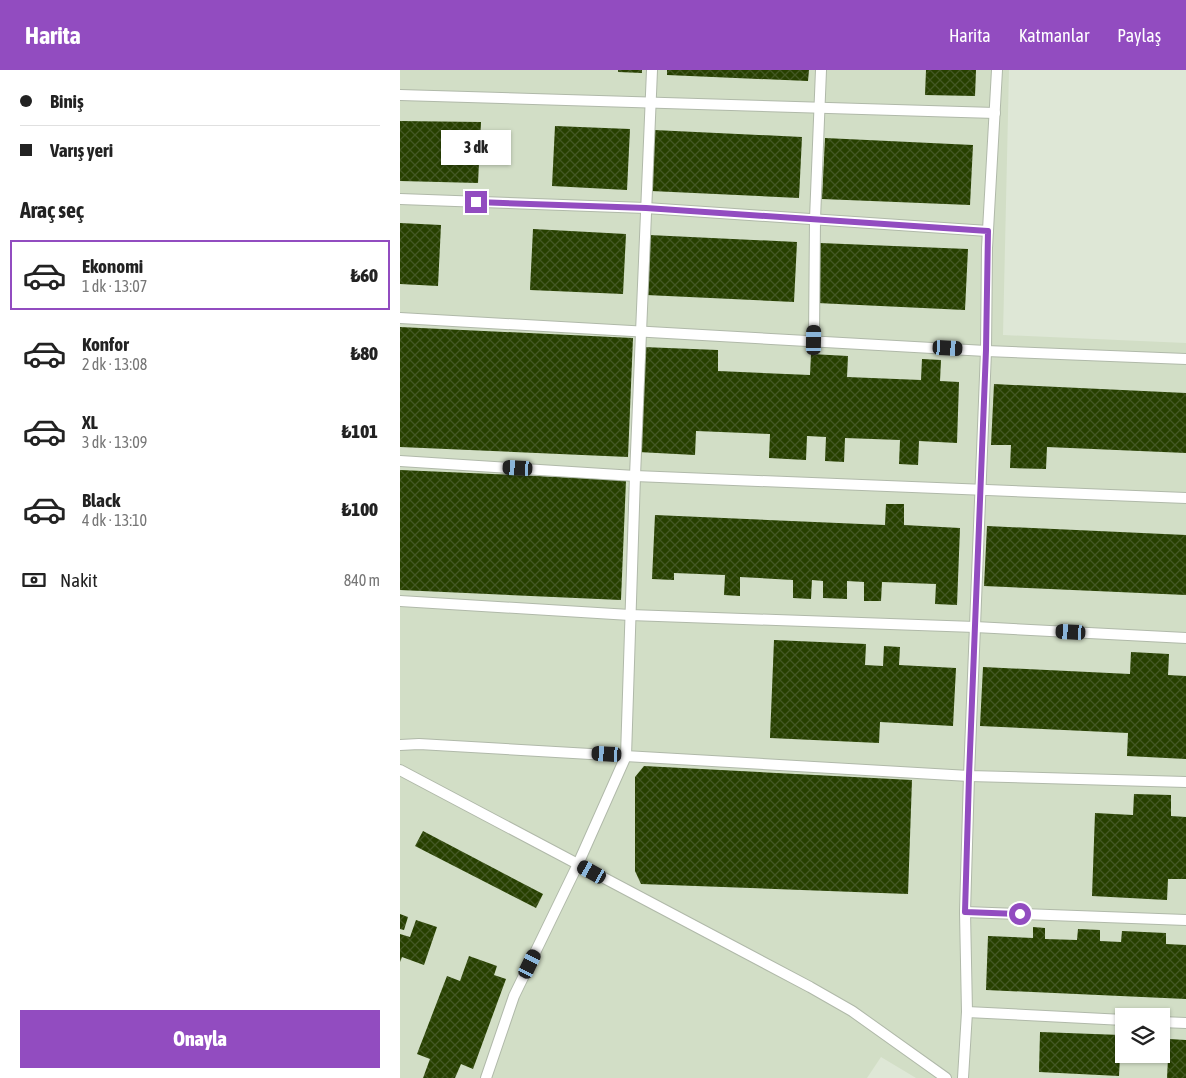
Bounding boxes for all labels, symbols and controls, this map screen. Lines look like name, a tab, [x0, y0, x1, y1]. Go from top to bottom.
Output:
text: Harita	[25, 22, 81, 49]
text: Harita	[949, 25, 991, 46]
text: Katmanlar	[1019, 25, 1089, 46]
text: Paylaş	[1117, 25, 1161, 46]
text: Biniş	[50, 90, 84, 112]
callout: 3 dk	[441, 129, 511, 164]
text: 3 dk	[464, 138, 488, 156]
text: Varış yeri	[50, 139, 113, 161]
route end	[465, 191, 487, 213]
text: Araç seç	[20, 197, 84, 223]
icon: car	[22, 253, 67, 298]
text: Ekonomi	[82, 255, 143, 277]
text: ₺60	[351, 264, 378, 286]
text: 1 dk · 13:07	[82, 277, 147, 295]
car	[806, 325, 821, 355]
icon: car	[22, 331, 67, 376]
text: Konfor	[82, 333, 129, 355]
car	[932, 340, 963, 356]
text: ₺80	[351, 342, 378, 364]
text: 2 dk · 13:08	[82, 355, 147, 373]
icon: car	[22, 409, 67, 454]
text: XL	[82, 411, 98, 433]
text: ₺101	[342, 420, 378, 442]
text: 3 dk · 13:09	[82, 433, 147, 451]
car	[502, 460, 533, 476]
icon: car	[22, 487, 67, 532]
text: Black	[82, 489, 120, 511]
text: ₺100	[342, 498, 378, 520]
text: 4 dk · 13:10	[82, 511, 147, 529]
icon: cash	[20, 566, 48, 594]
text: Nakit	[60, 569, 98, 591]
text: 840 m	[344, 571, 380, 589]
car	[1055, 624, 1086, 640]
car	[591, 746, 622, 762]
car	[575, 858, 608, 886]
route start	[1009, 903, 1031, 925]
car	[516, 947, 543, 981]
map controls	[1115, 1008, 1170, 1063]
button: layers	[1115, 1008, 1170, 1063]
button: Onayla	[20, 1010, 380, 1068]

